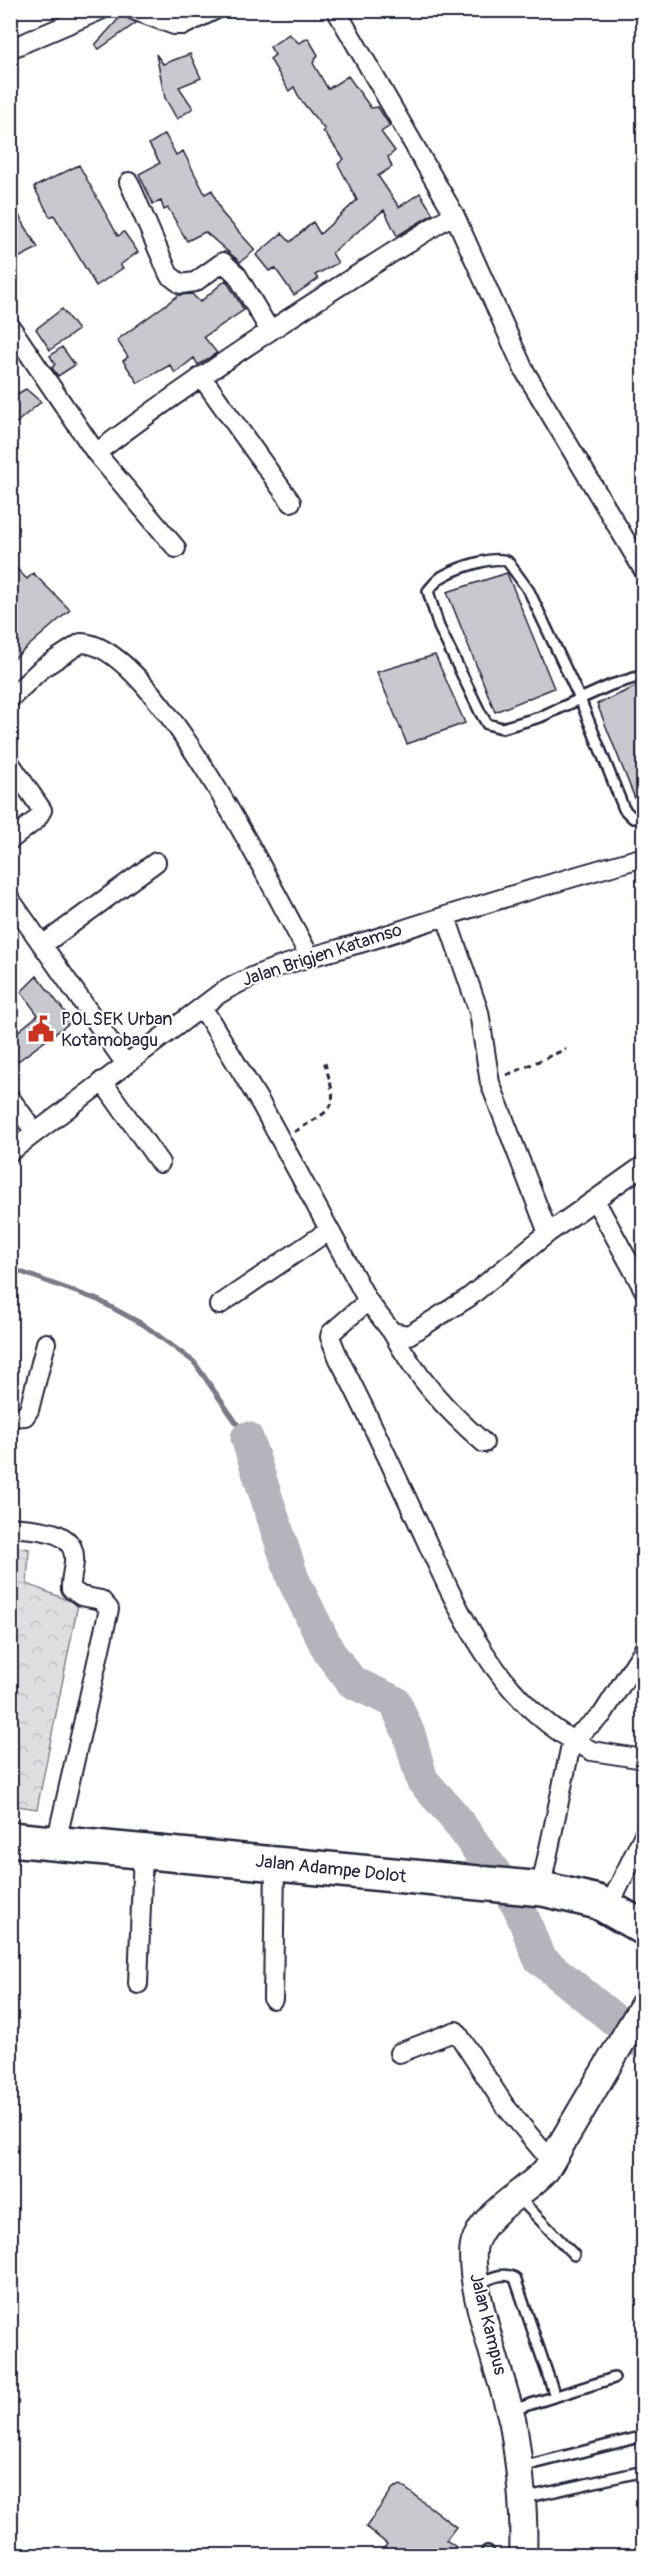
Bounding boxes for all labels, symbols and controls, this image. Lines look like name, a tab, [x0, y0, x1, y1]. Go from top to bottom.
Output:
street label: Jalan Brigjen Katamso	[239, 918, 405, 992]
place label: POLSEK Urban Kotamobagu	[61, 1008, 172, 1052]
public building icon: POLSEK Urban Kotamobagu	[26, 1014, 56, 1044]
street label: Jalan Adampe Dolot	[254, 1850, 408, 1888]
street label: Jalan Kampus	[464, 2271, 512, 2377]

